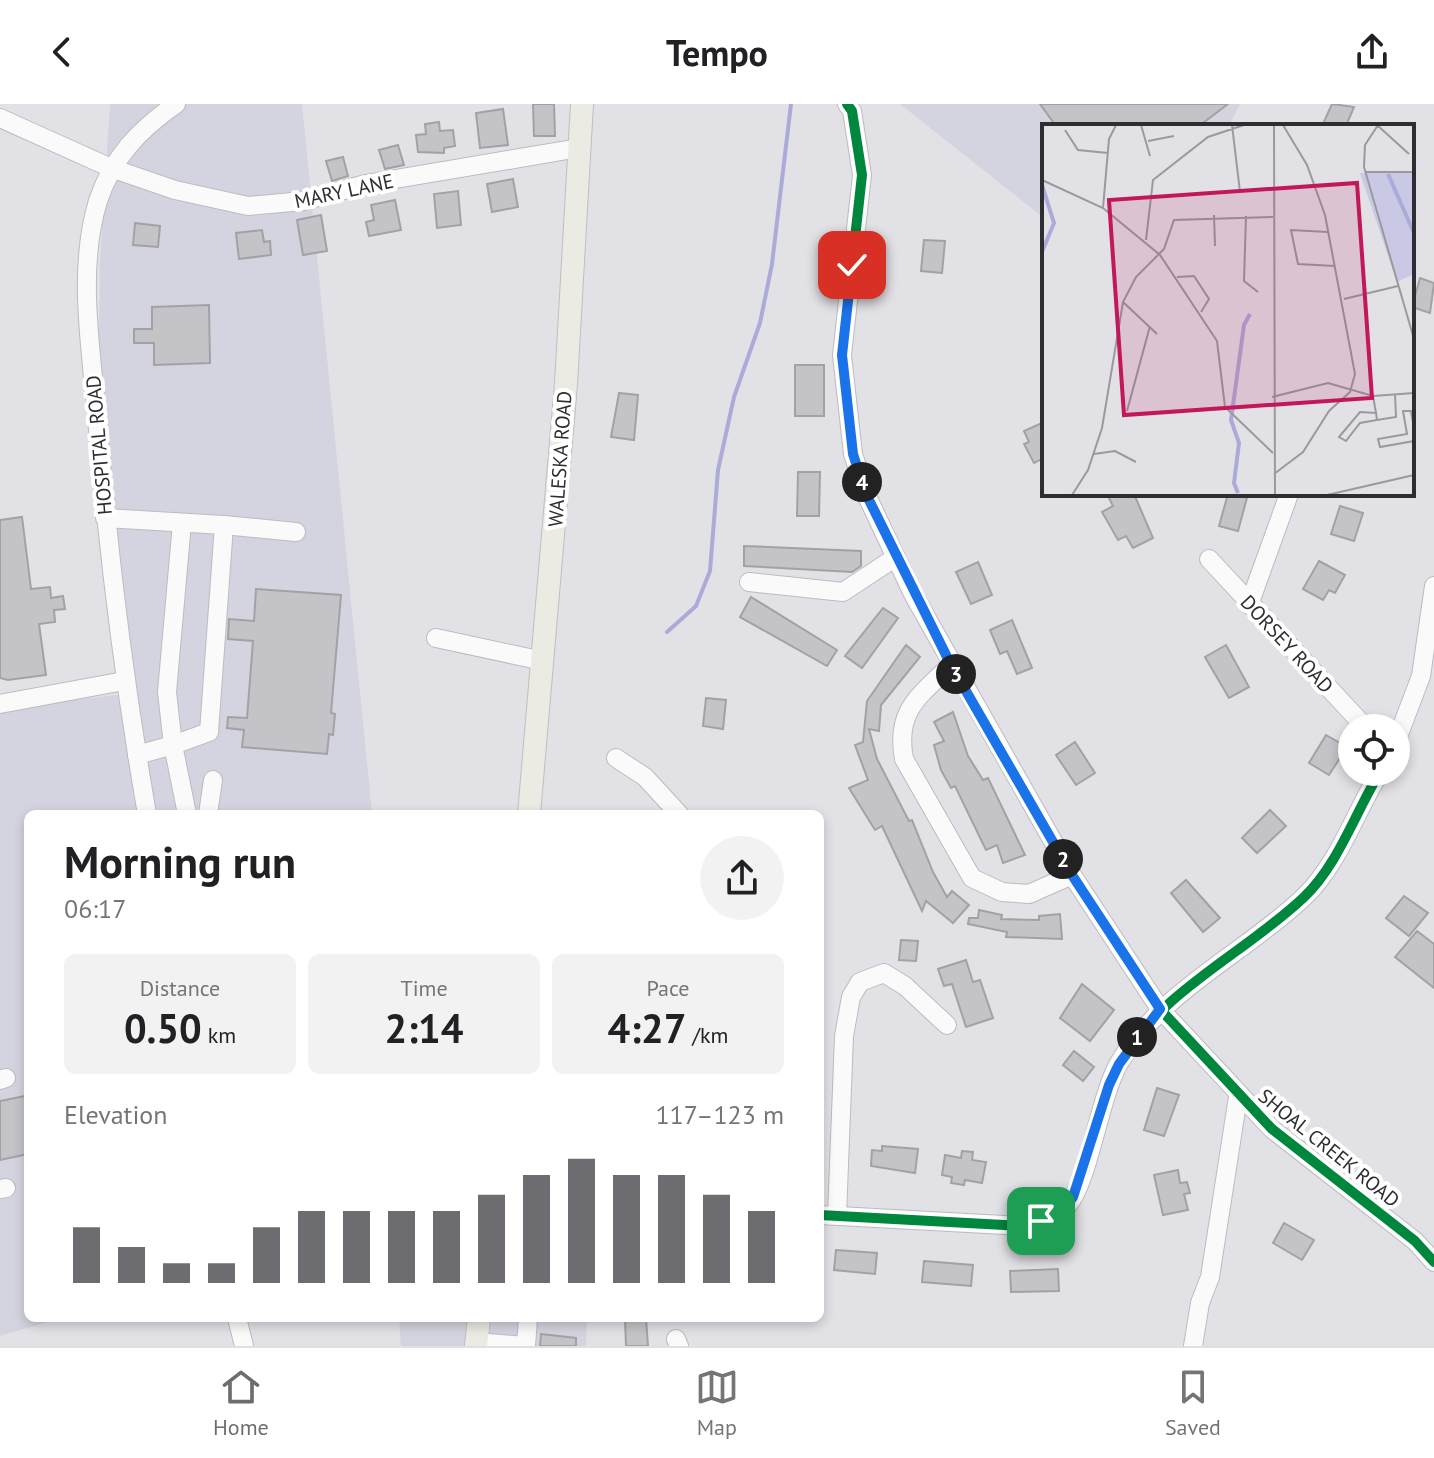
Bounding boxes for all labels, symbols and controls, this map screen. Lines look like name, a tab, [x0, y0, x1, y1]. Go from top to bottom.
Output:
text: Tempo	[666, 29, 768, 76]
icon: back	[40, 30, 84, 74]
icon: share	[1350, 30, 1394, 74]
inset map	[1042, 124, 1414, 496]
street label: MARY LANE	[292, 168, 396, 214]
pin	[818, 231, 886, 299]
icon: check	[830, 243, 874, 287]
street label: HOSPITAL ROAD	[80, 374, 118, 516]
street label: WALESKA ROAD	[542, 390, 578, 528]
pin: 4	[842, 462, 882, 502]
text: 4	[856, 468, 868, 496]
street label: DORSEY ROAD	[1235, 589, 1339, 699]
pin: 3	[936, 654, 976, 694]
text: 3	[950, 660, 962, 688]
map controls	[1338, 714, 1410, 786]
button: locate	[1338, 714, 1410, 786]
text: Morning run	[64, 833, 296, 890]
button: share	[700, 836, 784, 920]
pin: 2	[1043, 839, 1083, 879]
text: 2	[1057, 845, 1069, 873]
text: 06:17	[64, 892, 126, 925]
text: Distance	[140, 974, 220, 1002]
text: Time	[400, 974, 448, 1002]
text: Pace	[646, 974, 690, 1002]
text: 0.50	[124, 1002, 202, 1054]
text: 2:14	[385, 1002, 463, 1054]
text: 4:27	[608, 1002, 686, 1054]
pin: 1	[1117, 1017, 1157, 1057]
text: km	[202, 1021, 236, 1049]
text: /km	[686, 1021, 728, 1049]
text: 1	[1131, 1023, 1143, 1051]
street label: SHOAL CREEK ROAD	[1253, 1083, 1405, 1213]
text: Elevation	[64, 1098, 168, 1131]
text: 117–123 m	[655, 1098, 784, 1131]
pin	[1007, 1187, 1075, 1255]
icon: arrive	[1019, 1199, 1063, 1243]
tab: Home	[213, 1365, 269, 1441]
tab: Map	[695, 1365, 739, 1441]
tab: Saved	[1165, 1365, 1221, 1441]

